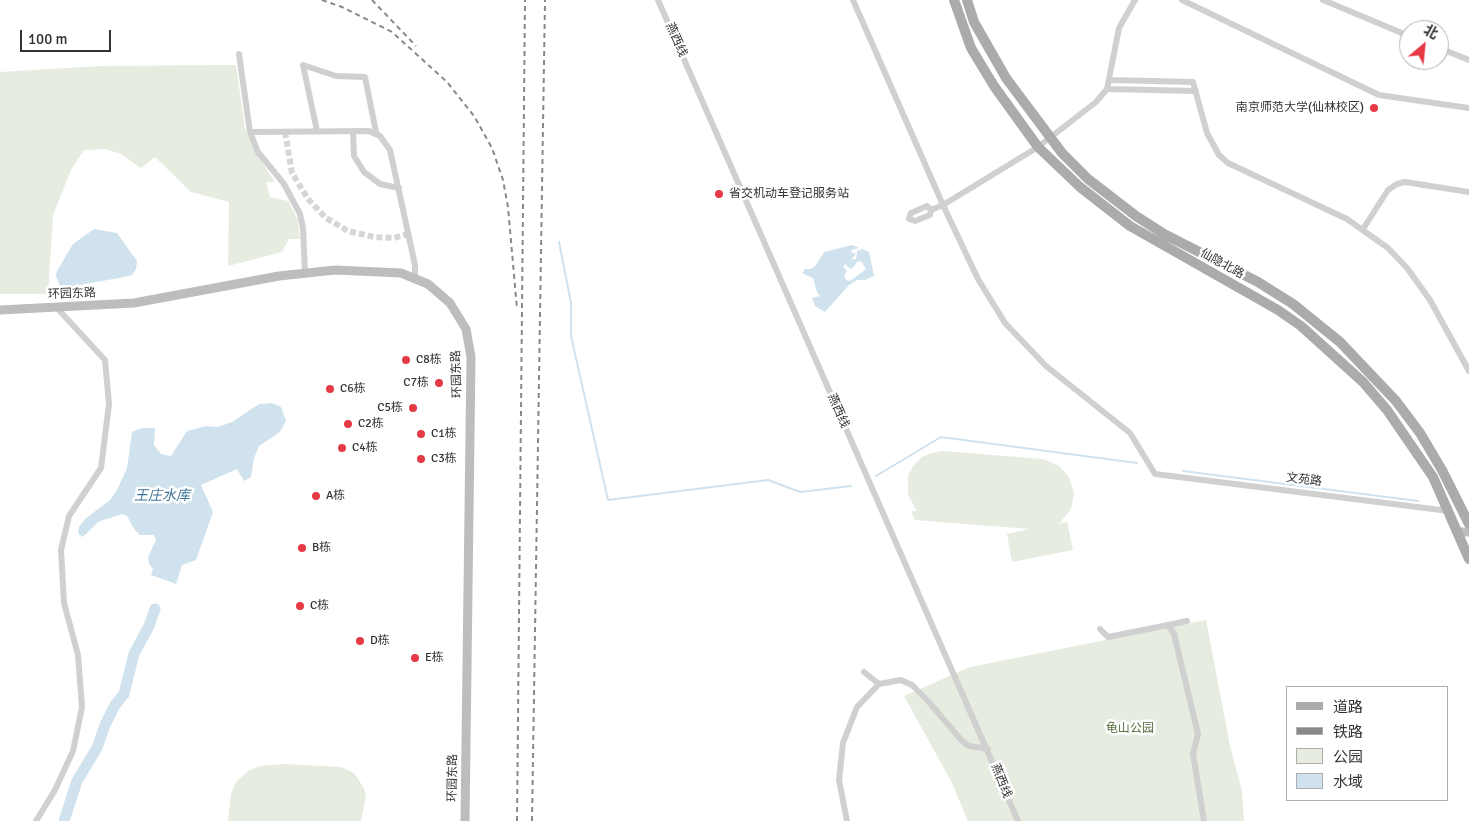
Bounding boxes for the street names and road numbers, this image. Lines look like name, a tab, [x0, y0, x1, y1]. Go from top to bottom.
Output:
street label: 燕西线	[662, 21, 690, 59]
street label: 仙隐北路	[1198, 246, 1246, 282]
street label: 环园东路	[48, 286, 96, 302]
street label: 环园东路	[449, 350, 465, 398]
street label: 燕西线	[824, 392, 852, 430]
street label: 文苑路	[1285, 471, 1323, 489]
street label: 环园东路	[445, 754, 461, 802]
street label: 燕西线	[988, 762, 1014, 800]

